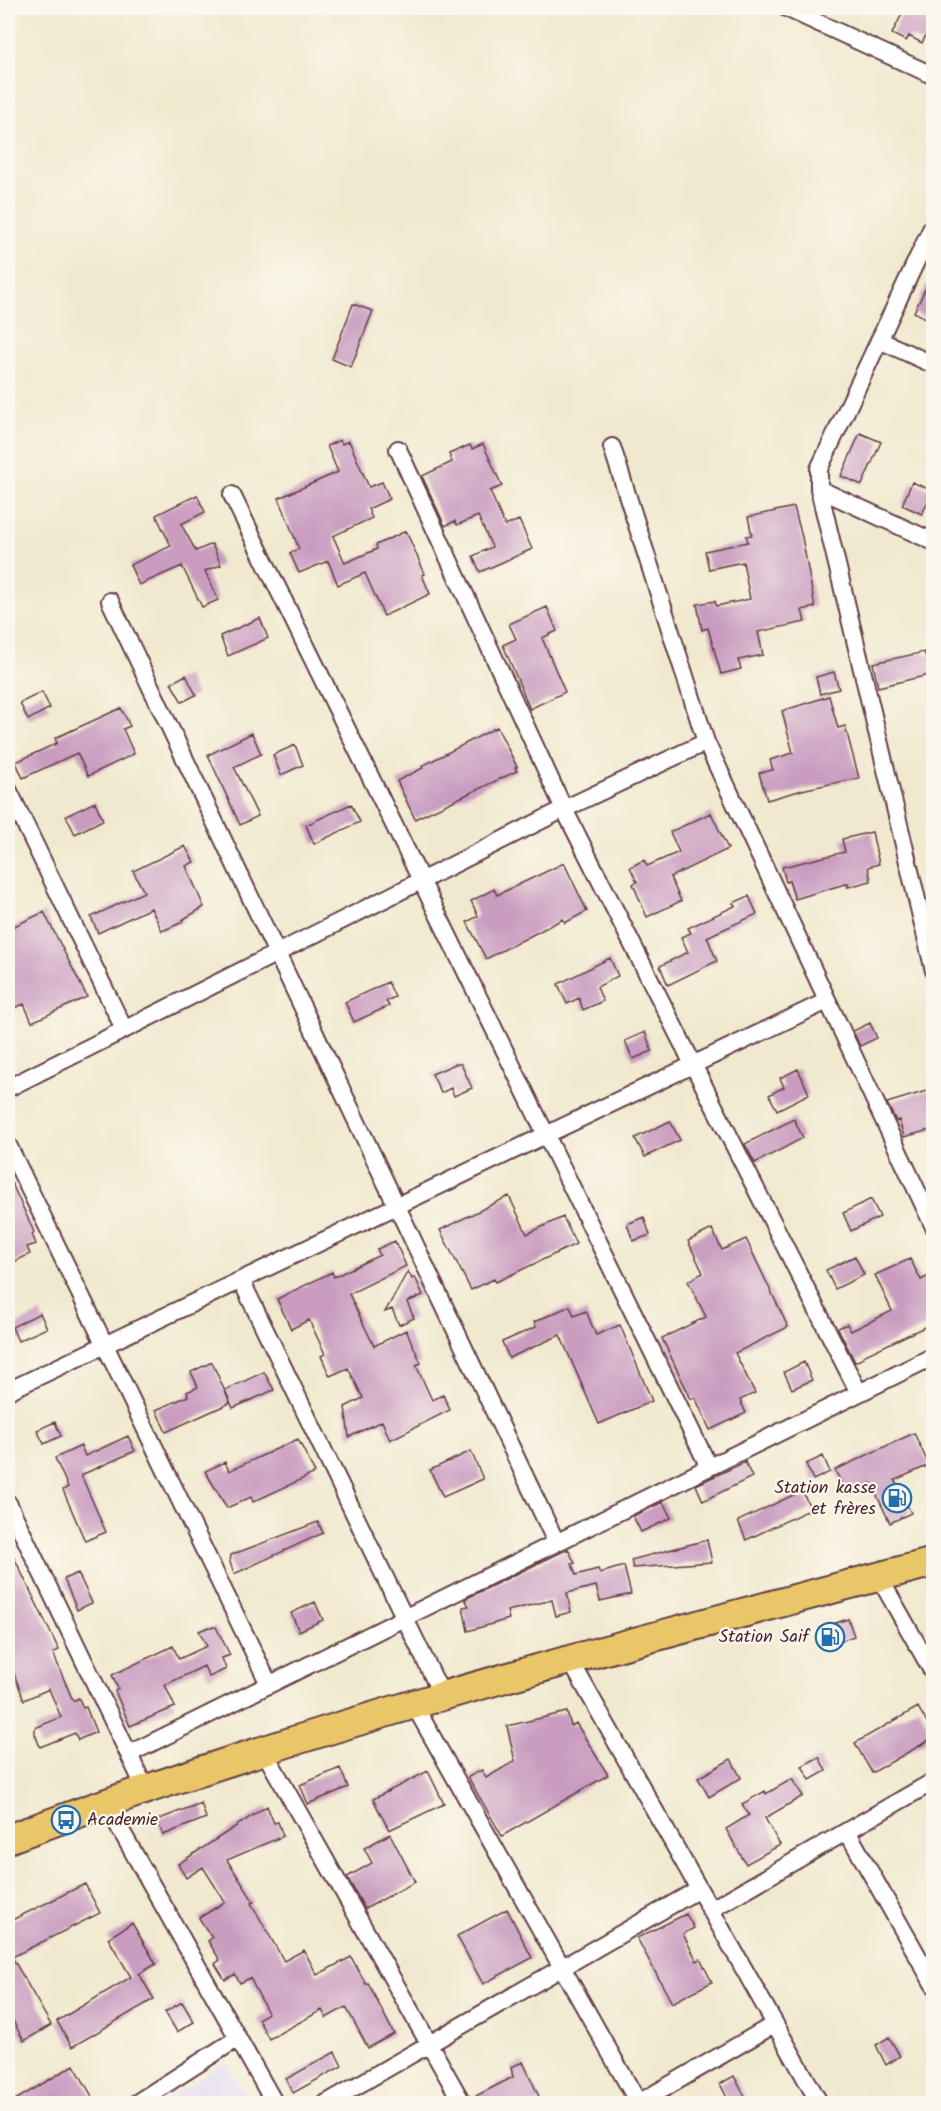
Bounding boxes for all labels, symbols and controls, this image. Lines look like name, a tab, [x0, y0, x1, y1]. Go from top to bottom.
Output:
place label: Station kasse et frères	[774, 1474, 876, 1524]
fuel station icon: Station kasse et frères	[881, 1482, 913, 1514]
fuel station icon: Station Saif	[814, 1621, 846, 1653]
place label: Station Saif	[719, 1623, 811, 1652]
bus stop icon: Academie	[50, 1804, 82, 1836]
place label: Academie	[87, 1806, 158, 1835]

